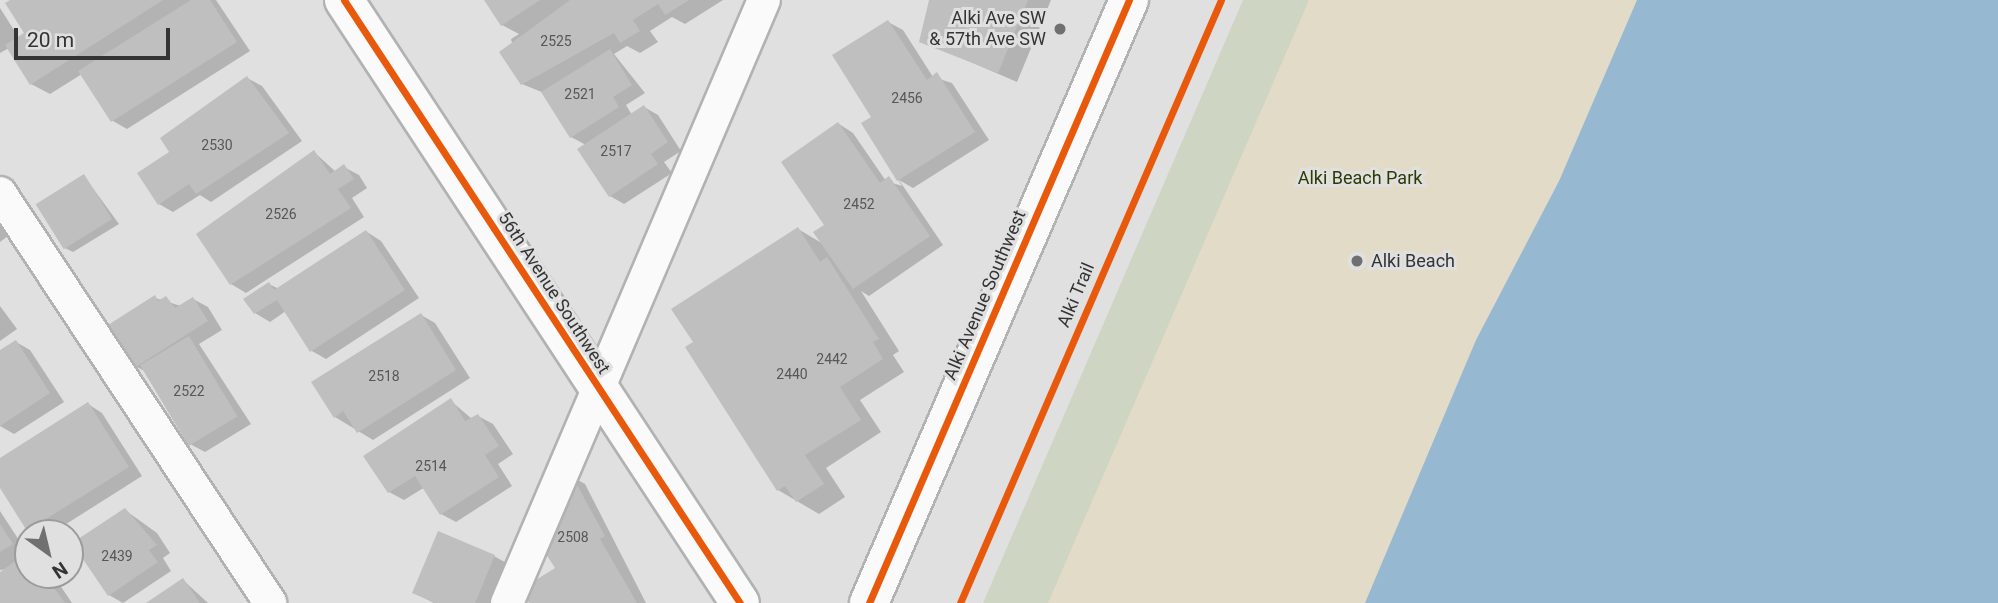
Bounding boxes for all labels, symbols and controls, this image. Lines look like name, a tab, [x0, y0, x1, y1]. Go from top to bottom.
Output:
place label: Alki Ave SW & 57th Ave SW	[929, 8, 1046, 50]
scale bar	[18, 14, 173, 58]
marker: Alki Ave SW & 57th Ave SW	[1052, 21, 1068, 37]
text: 20 m	[27, 28, 74, 52]
house number: 2525	[540, 33, 572, 49]
house number: 2521	[564, 86, 596, 102]
house number: 2456	[891, 90, 923, 106]
house number: 2530	[201, 137, 233, 153]
house number: 2517	[600, 143, 632, 159]
park label: Alki Beach Park	[1298, 167, 1422, 189]
house number: 2452	[843, 196, 875, 212]
house number: 2526	[265, 206, 297, 222]
street label: Alki Avenue Southwest	[939, 207, 1031, 383]
street label: 56th Avenue Southwest	[494, 208, 614, 378]
place label: Alki Beach	[1371, 250, 1455, 272]
marker: Alki Beach	[1349, 253, 1365, 269]
street label: Alki Trail	[1053, 259, 1099, 331]
house number: 2442	[816, 351, 848, 367]
house number: 2440	[776, 366, 808, 382]
house number: 2518	[368, 368, 400, 384]
house number: 2522	[173, 383, 205, 399]
house number: 2514	[415, 458, 447, 474]
north arrow	[14, 519, 84, 589]
house number: 2508	[557, 529, 589, 545]
house number: 2439	[101, 548, 133, 564]
text: N	[48, 557, 72, 583]

